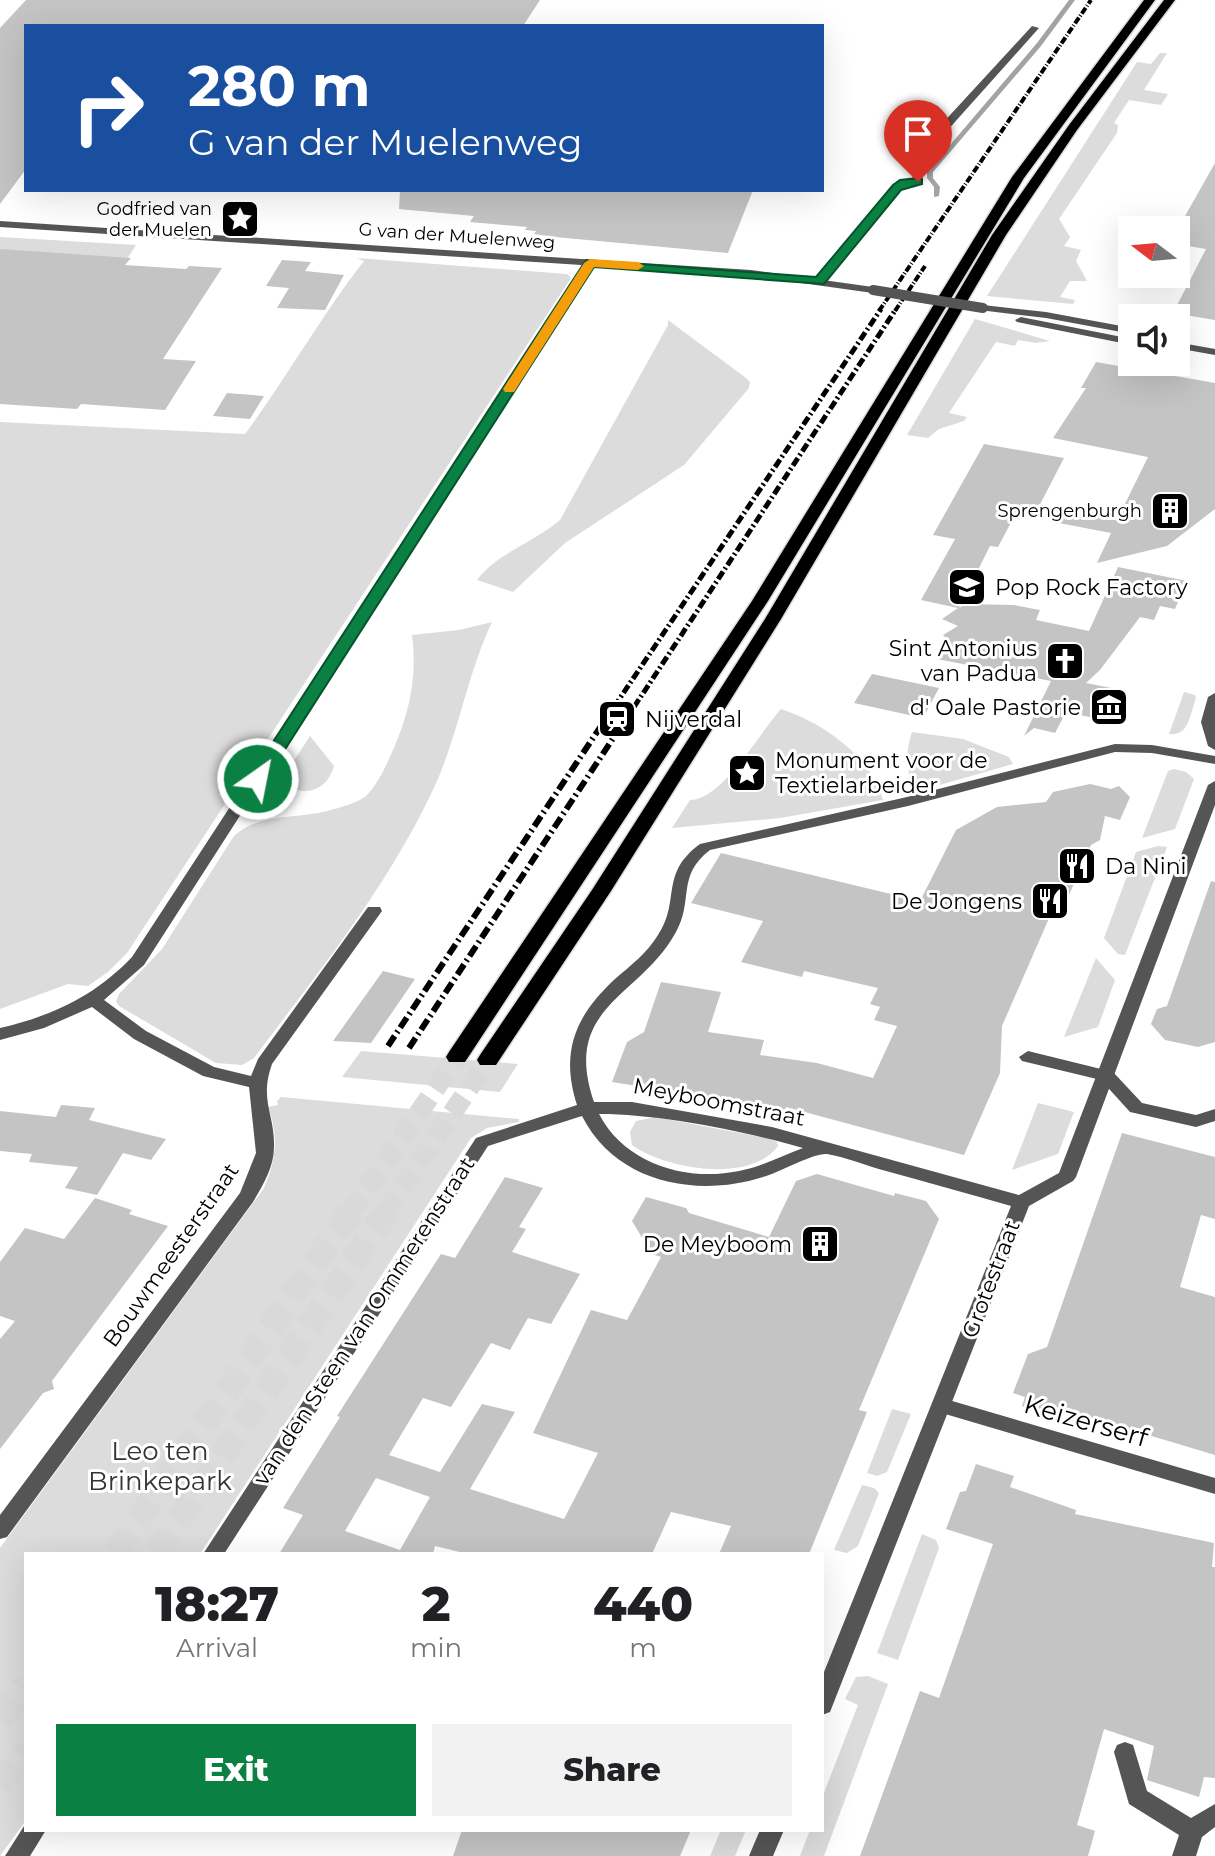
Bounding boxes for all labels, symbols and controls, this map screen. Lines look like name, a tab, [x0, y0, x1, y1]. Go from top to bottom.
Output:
text: 280 m	[188, 52, 371, 120]
icon: right	[56, 56, 160, 160]
pin	[884, 100, 952, 182]
icon: arrive	[896, 112, 940, 156]
text: G van der Muelenweg	[188, 120, 582, 164]
place label: Godfried van der Muelen	[97, 198, 212, 241]
place icon: Godfried van der Muelen	[219, 198, 261, 240]
north arrow	[1118, 216, 1190, 288]
map controls	[1118, 216, 1190, 376]
street label: G van der Muelenweg	[358, 218, 556, 254]
button: sound	[1118, 304, 1190, 376]
building icon: Sprengenburgh	[1149, 490, 1191, 532]
place label: Sprengenburgh	[998, 500, 1142, 522]
school or university icon: Pop Rock Factory	[946, 566, 988, 608]
place label: Pop Rock Factory	[995, 574, 1188, 601]
place label: Sint Antonius van Padua	[889, 635, 1037, 687]
church icon: Sint Antonius van Padua	[1044, 640, 1086, 682]
museum icon: d' Oale Pastorie	[1088, 686, 1130, 728]
place label: d' Oale Pastorie	[910, 694, 1081, 721]
station icon: Nijverdal	[596, 698, 638, 740]
place label: Nijverdal	[645, 706, 742, 733]
position arrow	[216, 737, 300, 821]
place label: Monument voor de Textielarbeider	[775, 747, 988, 799]
place icon: Monument voor de Textielarbeider	[726, 752, 768, 794]
restaurant icon: Da Nini	[1056, 845, 1098, 887]
place label: Da Nini	[1105, 853, 1187, 880]
restaurant icon: De Jongens	[1029, 880, 1071, 922]
place label: De Jongens	[891, 888, 1022, 915]
street label: Meyboomstraat	[631, 1072, 807, 1132]
street label: van den Steen van Ommerenstraat	[248, 1152, 480, 1490]
street label: Bouwmeesterstraat	[97, 1158, 245, 1352]
street label: Grotestraat	[956, 1216, 1026, 1342]
building icon: De Meyboom	[799, 1223, 841, 1265]
place label: De Meyboom	[643, 1231, 792, 1258]
street label: Keizerserf	[1020, 1388, 1153, 1454]
park label: Leo ten Brinkepark	[88, 1435, 232, 1497]
text: 18:27	[155, 1575, 279, 1633]
text: 2	[422, 1575, 450, 1633]
text: 440	[593, 1575, 693, 1633]
text: Arrival	[176, 1632, 258, 1664]
text: min	[410, 1632, 462, 1664]
text: m	[629, 1632, 657, 1664]
button: Exit	[56, 1724, 416, 1816]
button: Share	[432, 1724, 792, 1816]

